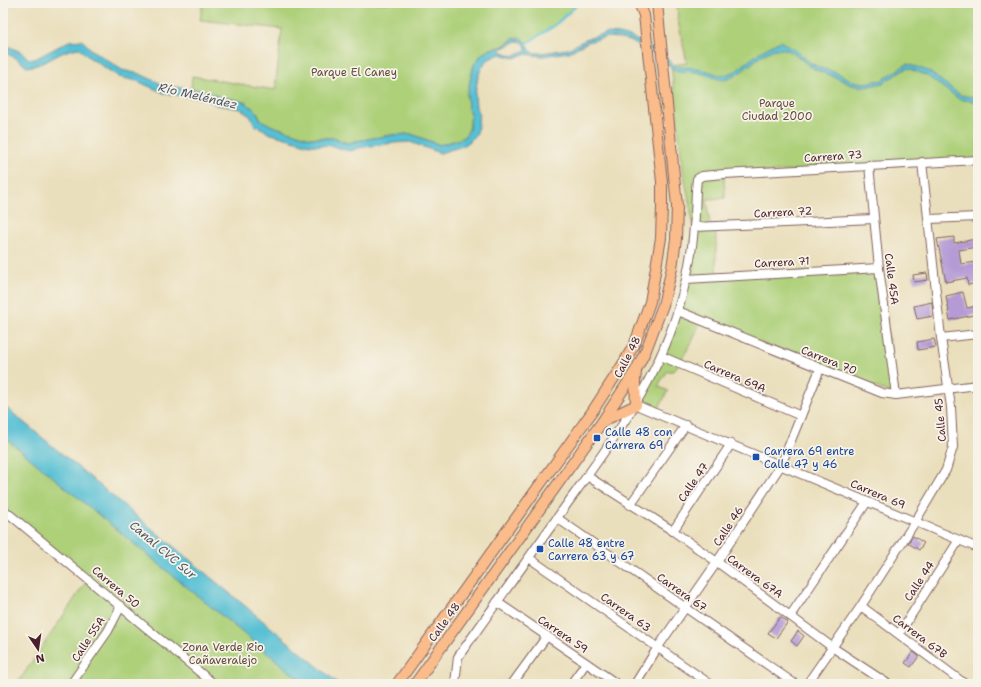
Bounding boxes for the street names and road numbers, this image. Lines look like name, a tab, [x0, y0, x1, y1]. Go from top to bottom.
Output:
street label: Carrera 73	[803, 147, 863, 166]
street label: Carrera 72	[754, 203, 813, 222]
street label: Calle 45A	[881, 252, 902, 306]
street label: Carrera 71	[754, 254, 810, 271]
street label: Calle 48	[611, 334, 644, 381]
street label: Carrera 70	[799, 342, 859, 378]
street label: Carrera 69A	[701, 357, 768, 396]
street label: Calle 45	[931, 397, 950, 443]
street label: Calle 47	[675, 459, 712, 505]
street label: Carrera 69	[848, 476, 908, 513]
street label: Calle 46	[710, 503, 747, 549]
street label: Carrera 67A	[724, 551, 786, 602]
street label: Calle 44	[901, 558, 938, 604]
street label: Carrera 50	[89, 563, 143, 612]
street label: Carrera 67	[654, 570, 710, 615]
street label: Carrera 63	[597, 589, 654, 635]
street label: Calle 48	[425, 600, 464, 645]
street label: Carrera 67B	[889, 611, 950, 662]
street label: Carrera 59	[535, 612, 591, 657]
street label: Calle 55A	[68, 614, 109, 665]

